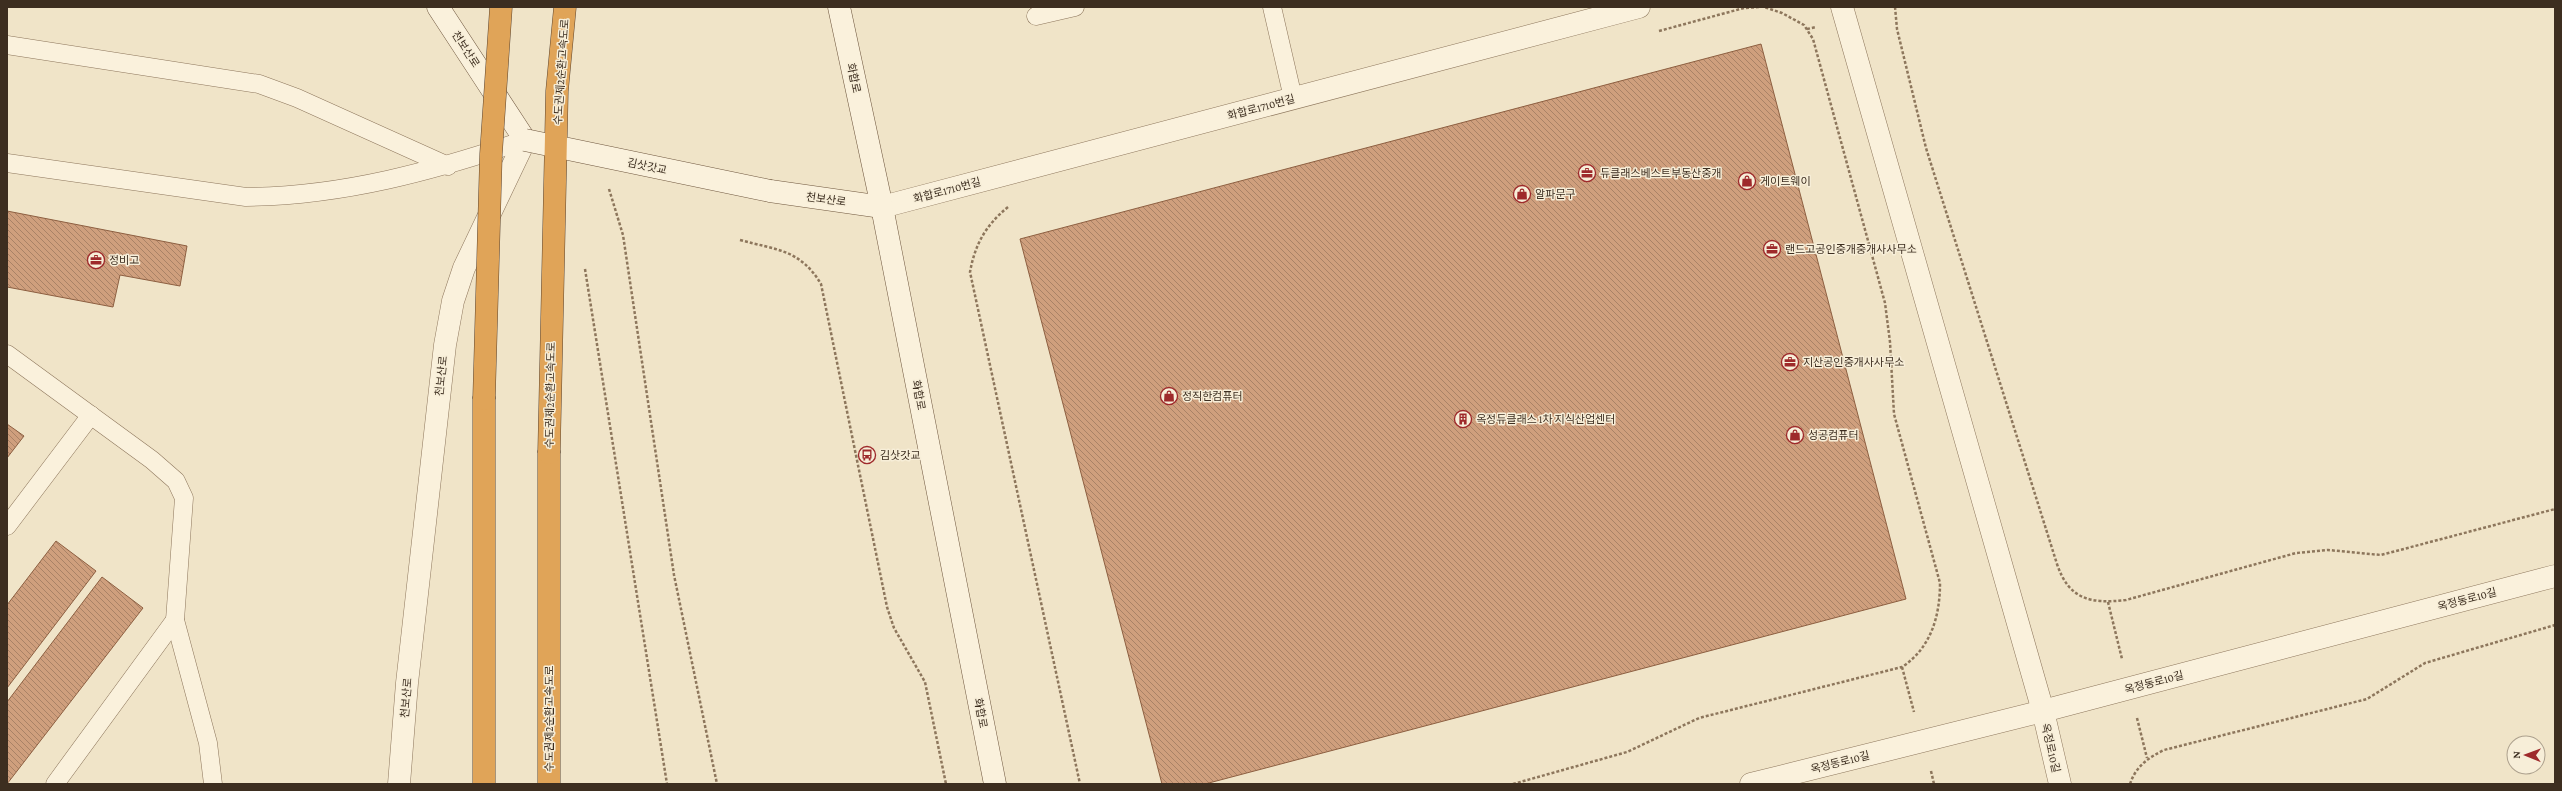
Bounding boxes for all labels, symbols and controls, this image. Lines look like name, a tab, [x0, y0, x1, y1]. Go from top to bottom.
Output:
street label: 수도권제2순환고속도로	[551, 18, 571, 126]
street label: 천보산로	[450, 29, 482, 69]
street label: 화합로	[845, 62, 863, 94]
street label: 화합로1710번길	[1226, 92, 1296, 122]
street label: 김삿갓교	[626, 156, 668, 176]
office icon: 듀클래스베스트부동산중개	[1577, 163, 1597, 183]
place label: 듀클래스베스트부동산중개	[1600, 167, 1721, 179]
shop icon: 게이트웨이	[1737, 171, 1757, 191]
street label: 화합로1710번길	[912, 175, 982, 205]
place label: 게이트웨이	[1760, 175, 1811, 187]
shop icon: 알파문구	[1512, 184, 1532, 204]
place label: 알파문구	[1535, 188, 1575, 200]
street label: 천보산로	[805, 190, 847, 208]
office icon: 랜드고공인중개중개사사무소	[1762, 239, 1782, 259]
place label: 랜드고공인중개중개사사무소	[1785, 243, 1917, 255]
office icon: 정비고	[86, 250, 106, 270]
place label: 정비고	[109, 254, 139, 266]
street label: 수도권제2순환고속도로	[543, 342, 557, 448]
office icon: 지산공인중개사사무소	[1780, 352, 1800, 372]
street label: 천보산로	[433, 355, 449, 397]
place label: 지산공인중개사사무소	[1803, 356, 1904, 368]
street label: 화합로	[910, 379, 928, 411]
shop icon: 정직한컴퓨터	[1159, 386, 1179, 406]
place label: 정직한컴퓨터	[1182, 390, 1243, 402]
building icon: 옥정듀클래스 1차 지식산업센터	[1453, 409, 1473, 429]
place label: 옥정듀클래스 1차 지식산업센터	[1476, 413, 1615, 425]
shop icon: 성공컴퓨터	[1785, 425, 1805, 445]
place label: 성공컴퓨터	[1808, 429, 1859, 441]
bus stop icon: 김삿갓교	[857, 445, 877, 465]
place label: 김삿갓교	[880, 449, 920, 461]
street label: 옥정동로10길	[2436, 585, 2498, 613]
street label: 수도권제2순환고속도로	[543, 666, 555, 772]
street label: 옥정동로10길	[2123, 668, 2185, 696]
street label: 천보산로	[398, 677, 414, 719]
street label: 화합로	[972, 697, 990, 729]
street label: 옥정로10길	[2039, 722, 2063, 774]
north arrow	[2506, 735, 2546, 775]
street label: 옥정동로10길	[1809, 749, 1871, 775]
text: N	[2510, 750, 2522, 759]

